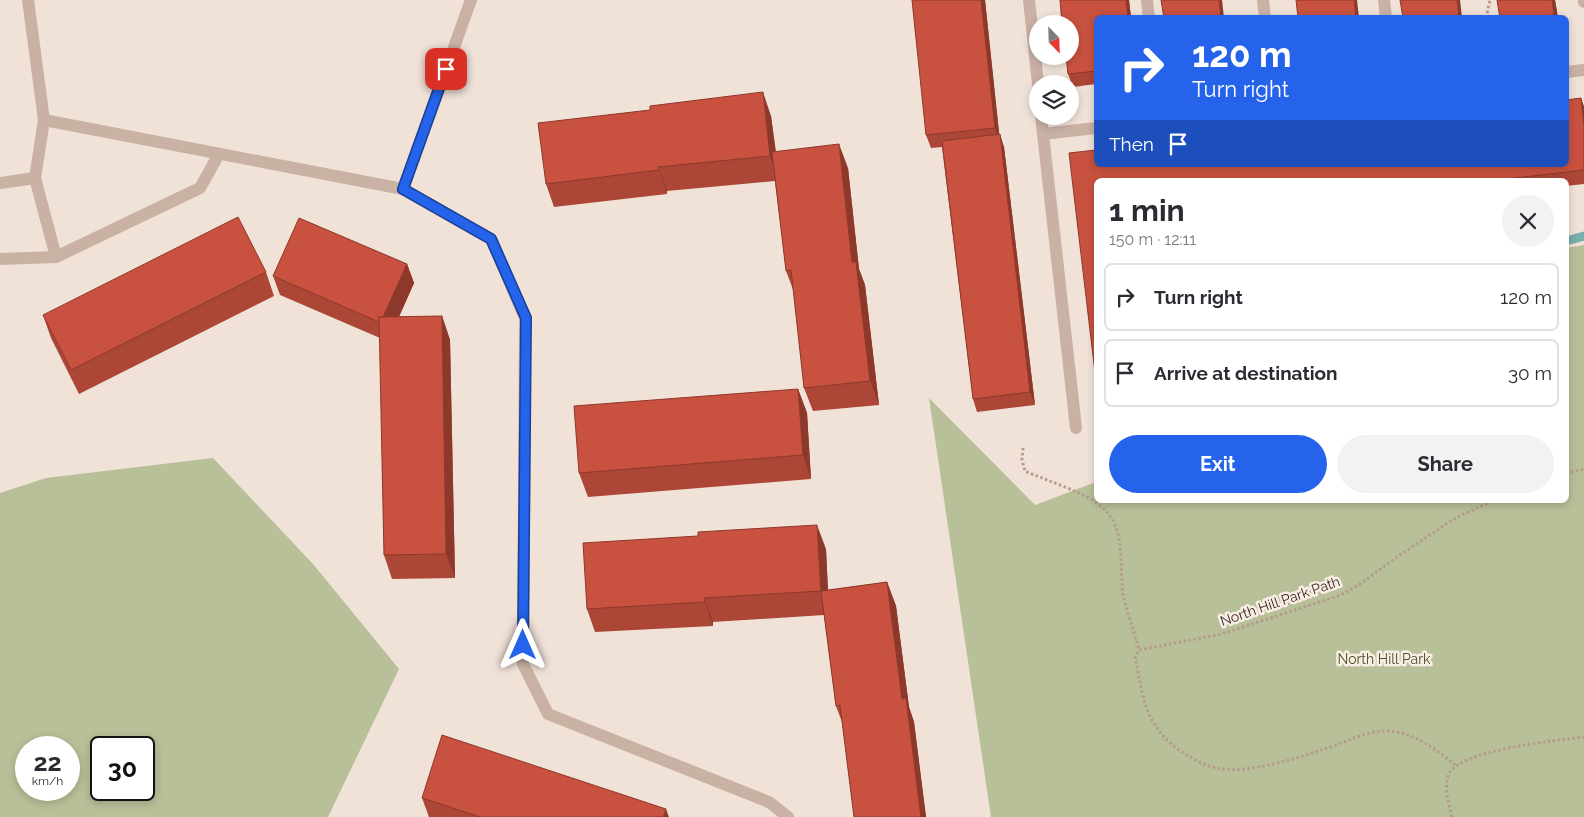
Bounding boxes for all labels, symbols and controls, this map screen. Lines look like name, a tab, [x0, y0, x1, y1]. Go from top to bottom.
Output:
north arrow	[1029, 15, 1079, 65]
map controls	[1029, 15, 1079, 125]
text: 120 m	[1192, 34, 1292, 75]
icon: right	[1109, 35, 1174, 100]
pin	[425, 48, 467, 90]
icon: arrive	[432, 55, 460, 83]
button: layers	[1029, 75, 1079, 125]
text: Turn right	[1192, 76, 1289, 102]
icon: arrive	[1164, 130, 1192, 158]
text: Then	[1109, 133, 1154, 155]
text: 1 min	[1109, 193, 1185, 228]
button: close	[1502, 195, 1554, 247]
text: 150 m · 12:11	[1109, 230, 1196, 249]
icon: right	[1111, 283, 1139, 311]
text: Turn right	[1154, 286, 1243, 308]
text: 120 m	[1500, 286, 1552, 308]
icon: arrive	[1111, 359, 1139, 387]
text: Arrive at destination	[1154, 362, 1338, 384]
text: 30 m	[1508, 362, 1552, 384]
button: Exit	[1109, 435, 1327, 493]
button: Share	[1337, 435, 1554, 493]
street label: North Hill Park Path	[1218, 573, 1342, 629]
position arrow	[496, 618, 548, 670]
park label: North Hill Park	[1337, 651, 1431, 667]
speed limit sign: 30	[90, 736, 155, 801]
text: 22	[33, 747, 62, 777]
text: km/h	[32, 774, 63, 788]

